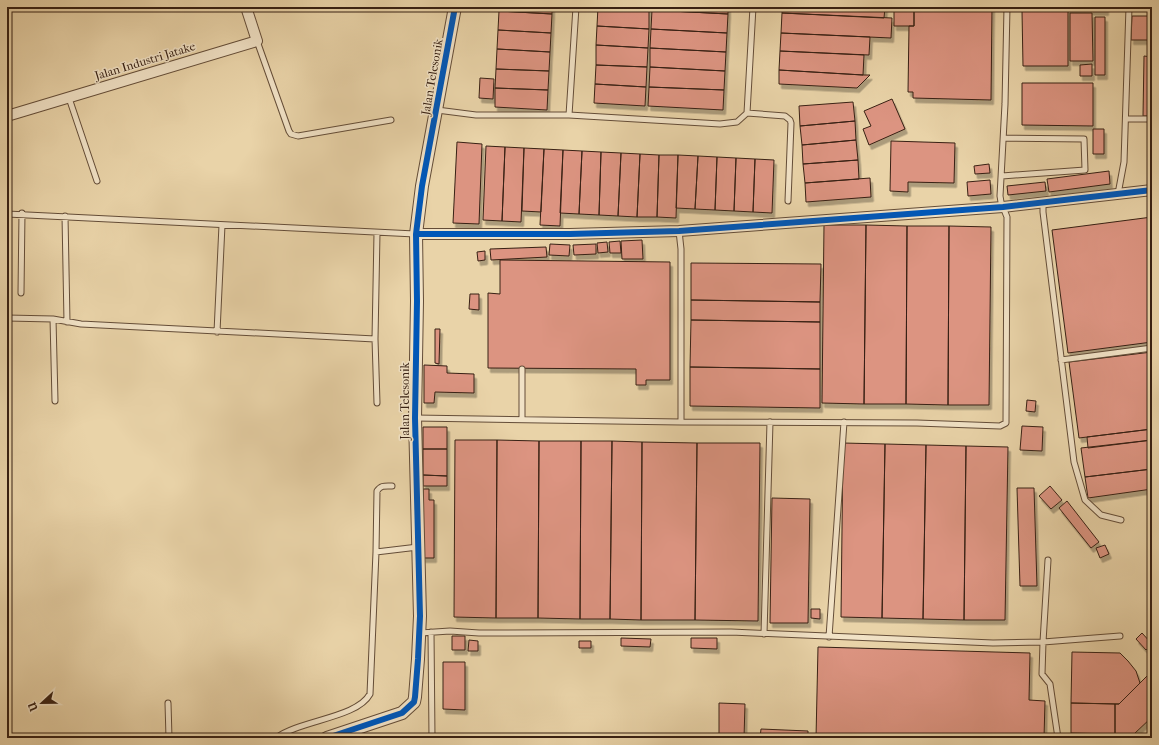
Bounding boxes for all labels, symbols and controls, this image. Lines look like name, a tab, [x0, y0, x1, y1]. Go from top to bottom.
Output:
street label: Jalan Telesonik	[418, 37, 446, 117]
street label: Jalan Industri Jatake	[92, 39, 197, 83]
street label: Jalan Telesonik	[398, 361, 412, 441]
north arrow	[22, 683, 62, 723]
text: U	[25, 700, 41, 714]

